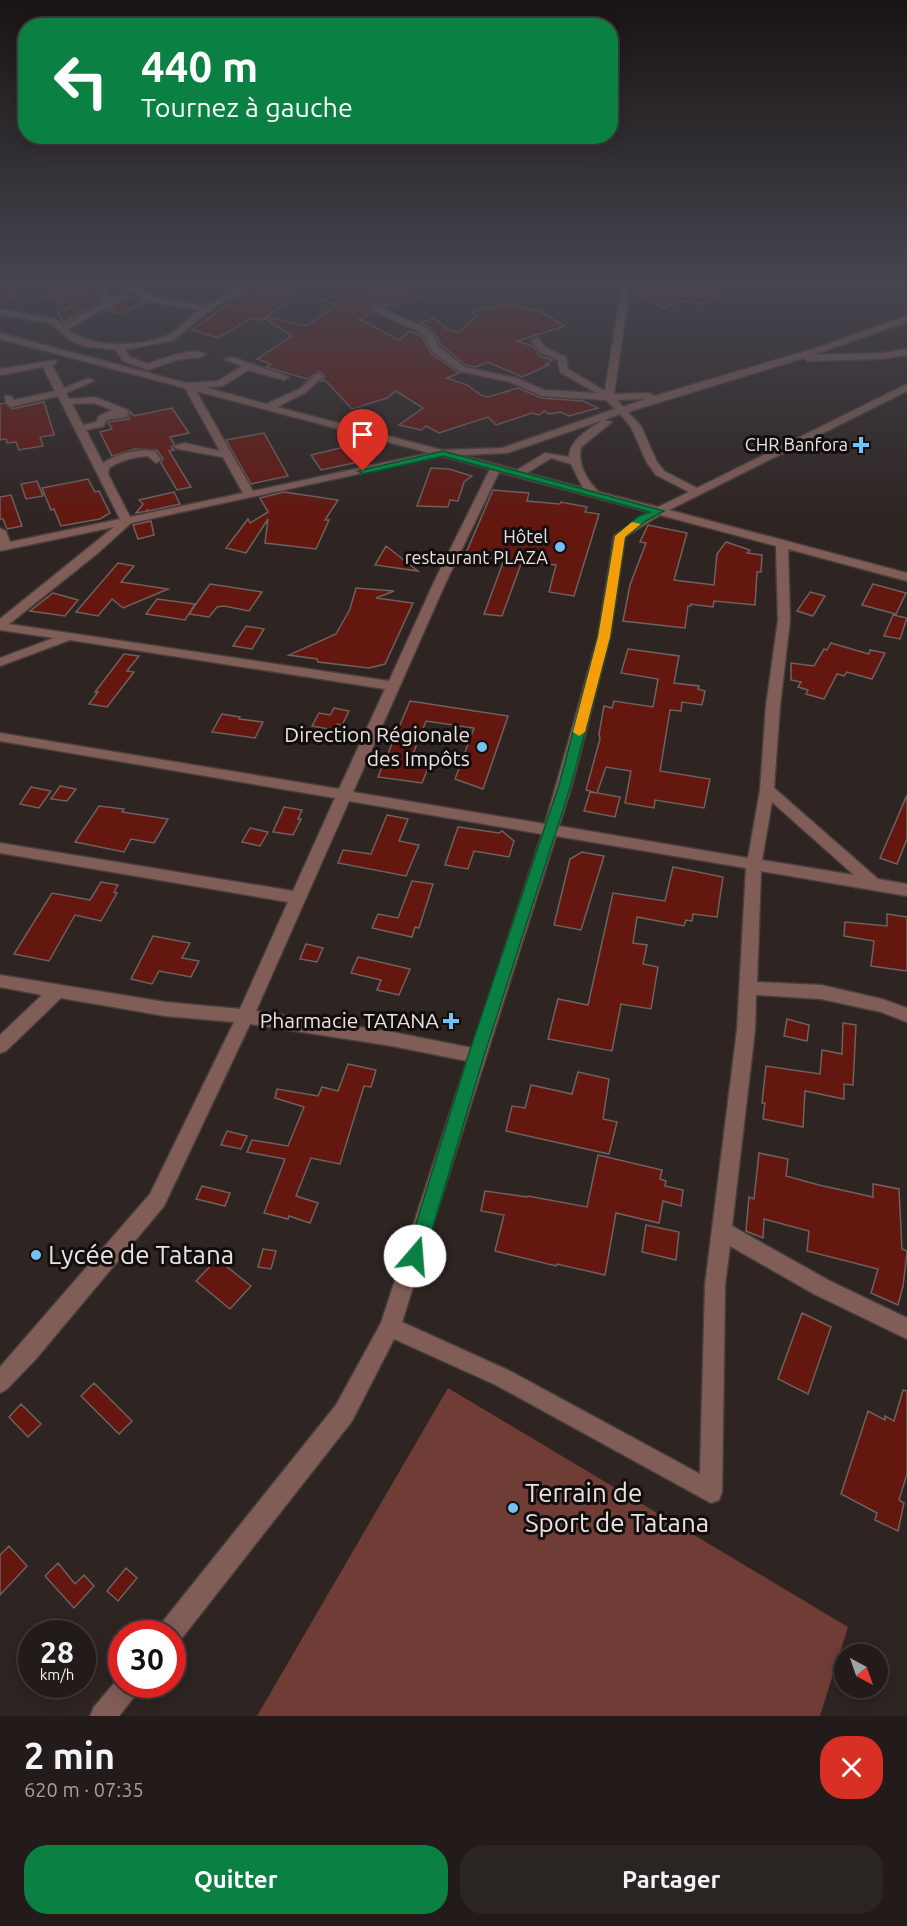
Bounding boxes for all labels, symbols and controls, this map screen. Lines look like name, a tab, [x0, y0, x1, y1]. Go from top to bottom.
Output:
icon: left	[42, 42, 120, 120]
text: 440 m	[141, 43, 258, 90]
text: Tournez à gauche	[141, 92, 353, 122]
pin	[337, 409, 388, 471]
icon: arrive	[346, 418, 379, 451]
place label: CHR Banfora	[745, 434, 848, 454]
marker: CHR Banfora	[852, 436, 870, 454]
place label: Hôtel restaurant PLAZA	[405, 526, 548, 567]
marker: Hôtel restaurant PLAZA	[553, 540, 567, 554]
place label: Direction Régionale des Impôts	[284, 722, 470, 770]
marker: Direction Régionale des Impôts	[475, 740, 489, 754]
place label: Pharmacie TATANA	[260, 1008, 439, 1032]
marker: Pharmacie TATANA	[444, 1014, 458, 1028]
position arrow	[383, 1224, 447, 1288]
place label: Lycée de Tatana	[48, 1240, 234, 1269]
marker: Lycée de Tatana	[29, 1248, 43, 1262]
place label: Terrain de Sport de Tatana	[525, 1478, 709, 1537]
marker: Terrain de Sport de Tatana	[506, 1501, 520, 1515]
speed limit sign: 30	[108, 1620, 186, 1698]
text: 28	[40, 1635, 74, 1669]
north arrow	[834, 1644, 888, 1698]
map controls	[834, 1644, 888, 1698]
text: km/h	[40, 1666, 74, 1683]
text: 2 min	[24, 1735, 115, 1776]
button: close	[820, 1736, 883, 1799]
text: 620 m · 07:35	[24, 1778, 144, 1801]
button: Quitter	[24, 1845, 448, 1914]
button: Partager	[460, 1845, 883, 1914]

